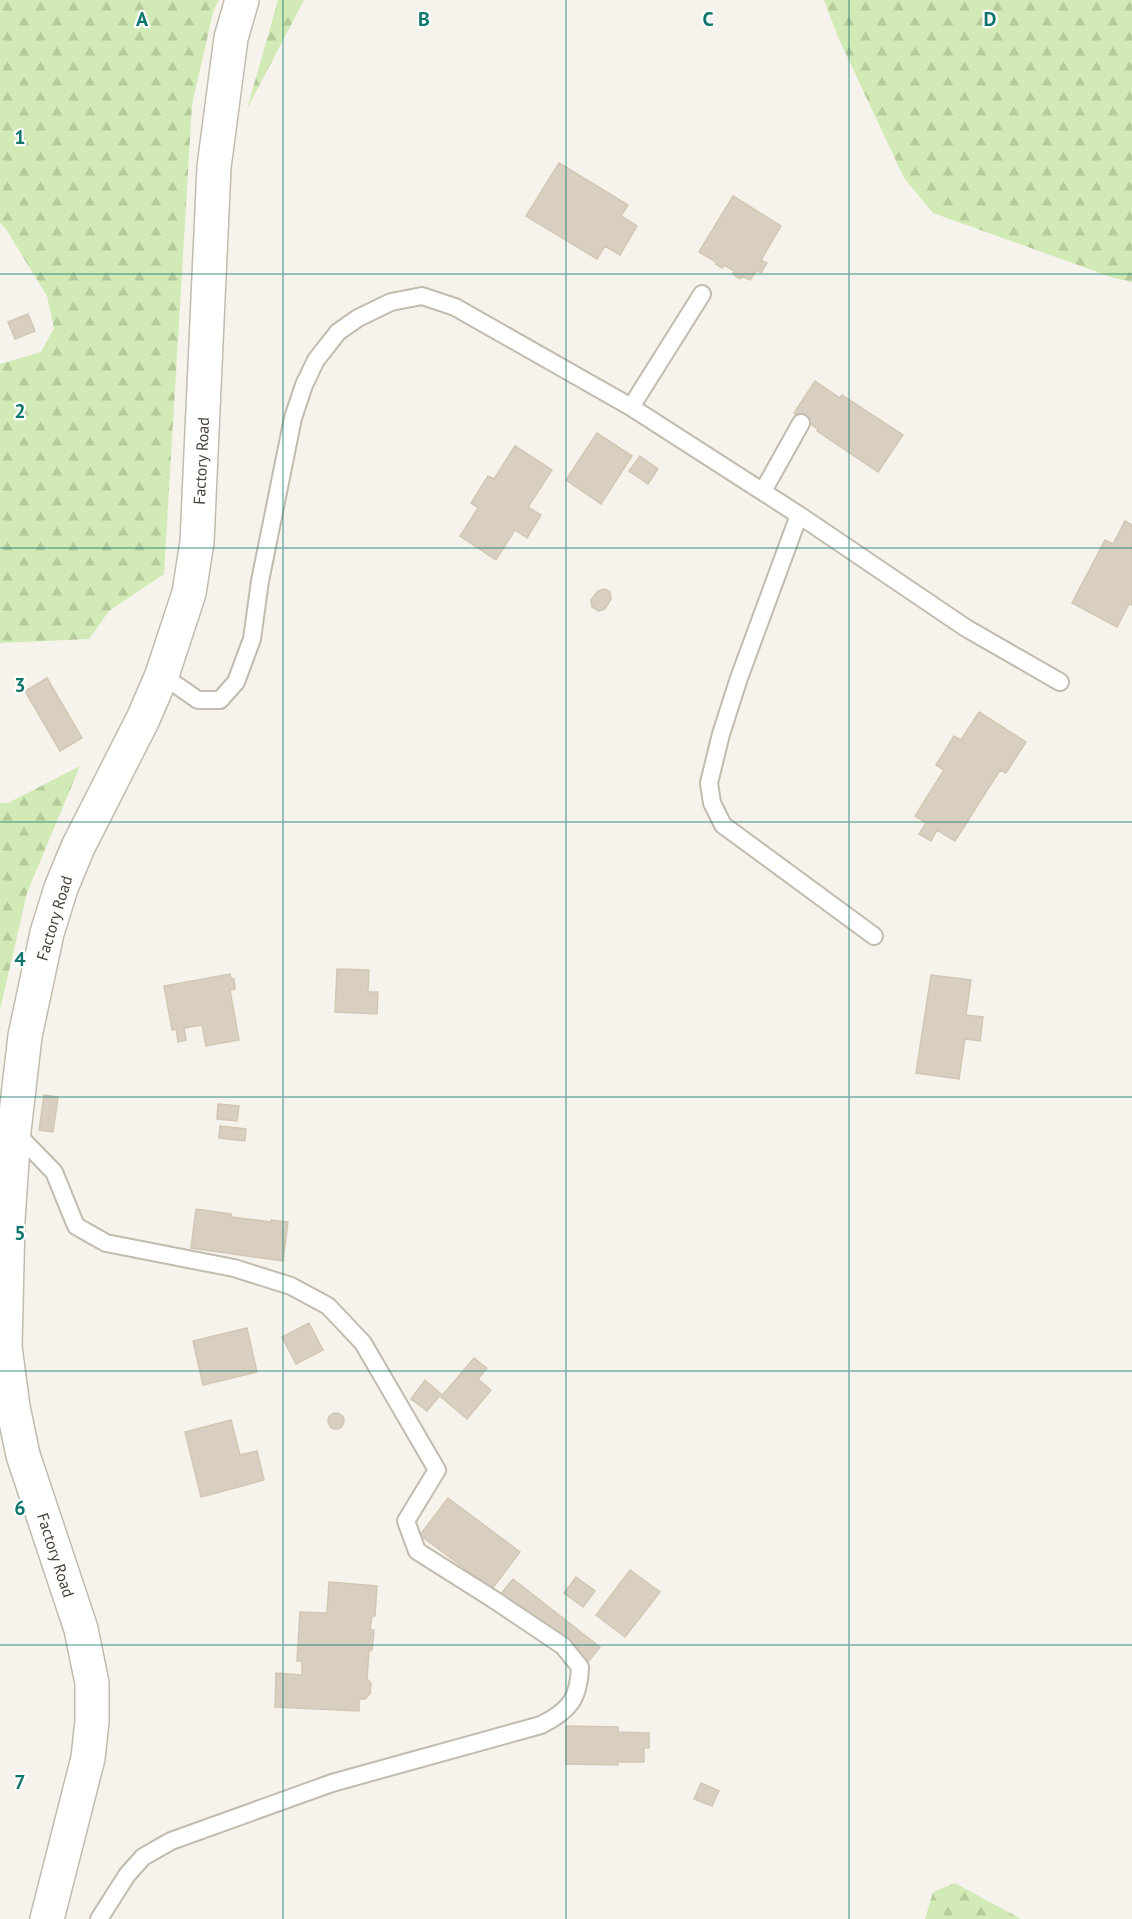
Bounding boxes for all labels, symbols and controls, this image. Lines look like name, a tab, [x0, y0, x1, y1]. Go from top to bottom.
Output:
text: A	[136, 6, 149, 32]
text: B	[418, 6, 430, 32]
text: C	[702, 6, 714, 32]
text: D	[984, 6, 997, 32]
text: 1	[14, 124, 26, 150]
text: 2	[14, 398, 26, 424]
street label: Factory Road	[189, 417, 213, 505]
text: 3	[14, 672, 26, 698]
street label: Factory Road	[32, 873, 76, 963]
text: 4	[14, 946, 26, 972]
text: 5	[14, 1220, 26, 1246]
text: 6	[14, 1495, 26, 1521]
street label: Factory Road	[33, 1510, 79, 1600]
text: 7	[14, 1769, 26, 1795]

